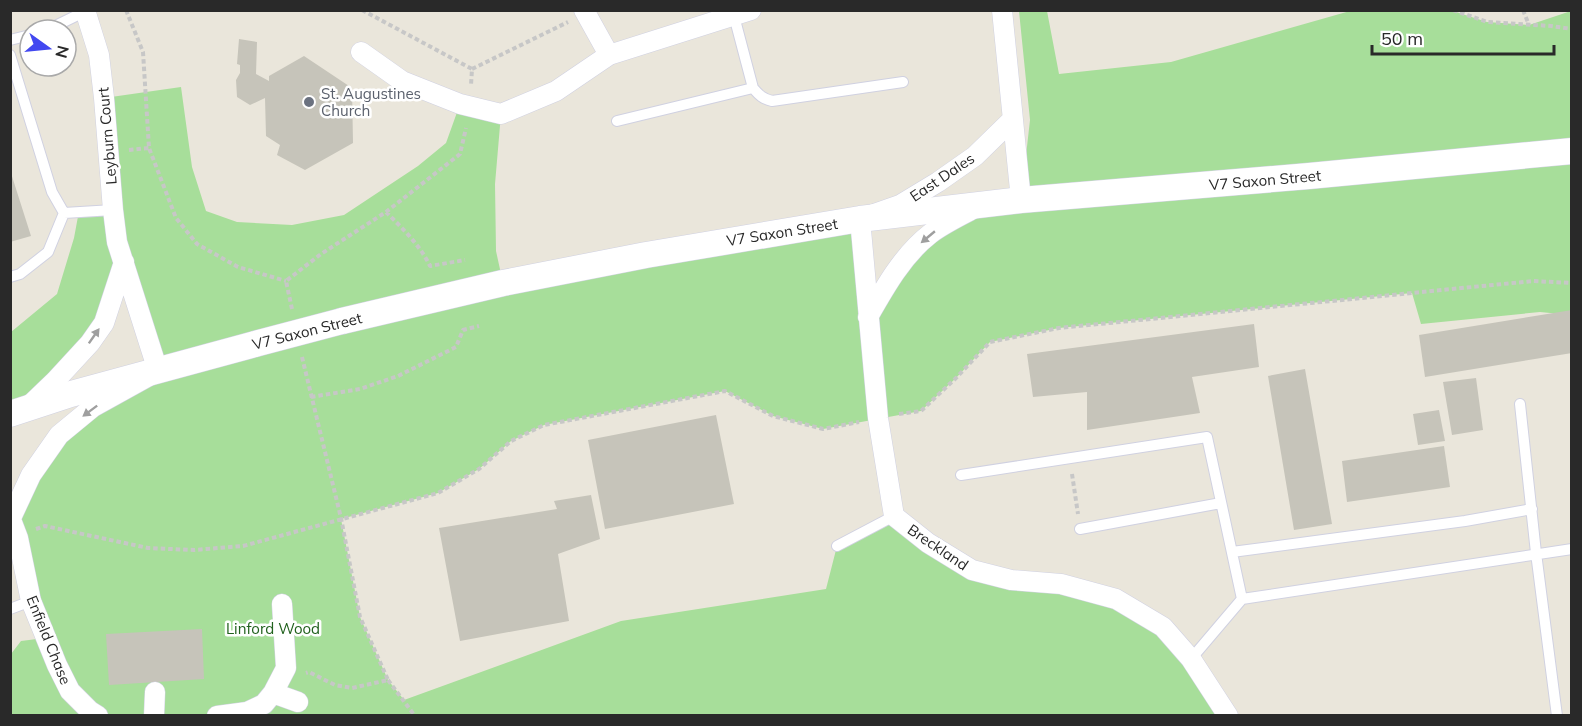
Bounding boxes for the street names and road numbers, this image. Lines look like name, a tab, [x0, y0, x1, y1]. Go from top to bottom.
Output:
street label: Leyburn Court	[93, 86, 121, 186]
street label: East Dales	[906, 149, 978, 205]
street label: V7 Saxon Street	[1208, 166, 1322, 194]
street label: V7 Saxon Street	[725, 214, 839, 250]
street label: V7 Saxon Street	[250, 308, 364, 354]
street label: Breckland	[904, 520, 972, 574]
street label: Enfield Chase	[22, 593, 76, 687]

